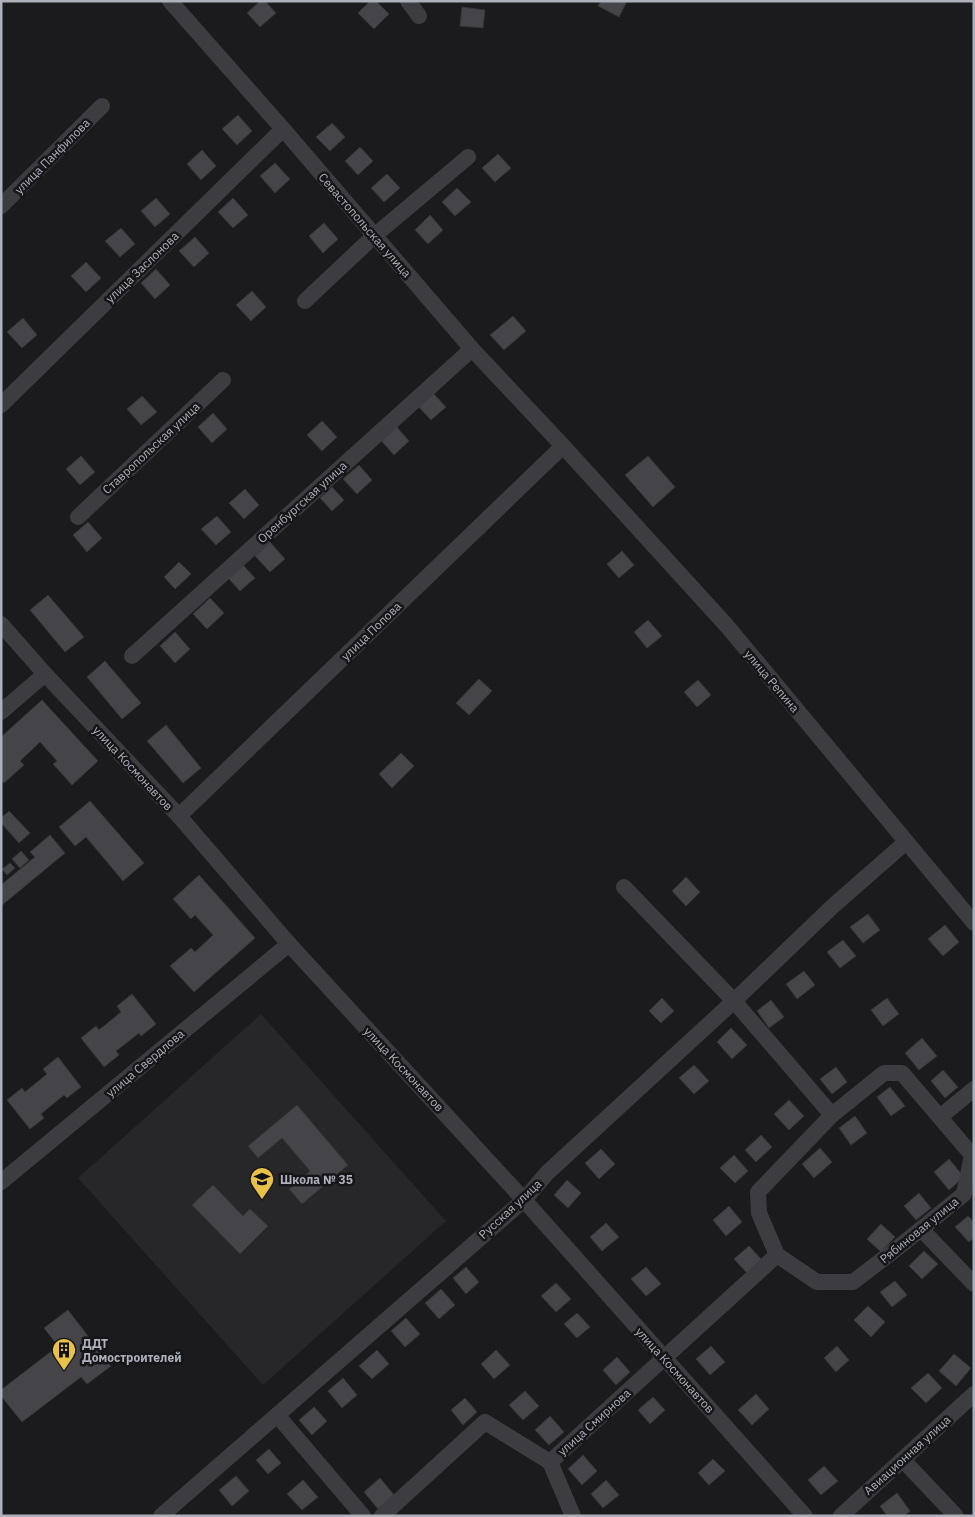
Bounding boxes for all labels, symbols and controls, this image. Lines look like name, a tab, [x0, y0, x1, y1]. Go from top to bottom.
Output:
street label: улица Панфилова	[11, 115, 93, 197]
street label: Севастопольская улица	[316, 170, 415, 281]
street label: улица Заслонова	[102, 228, 182, 306]
street label: Ставропольская улица	[99, 399, 203, 497]
street label: Оренбургская улица	[254, 458, 350, 546]
street label: улица Попова	[338, 598, 405, 663]
street label: улица Репина	[741, 647, 803, 716]
street label: улица Космонавтов	[90, 722, 176, 814]
street label: улица Космонавтов	[361, 1023, 447, 1115]
street label: улица Свердлова	[103, 1026, 188, 1100]
school or university icon: Школа № 35	[249, 1166, 275, 1200]
place label: Школа № 35	[280, 1172, 353, 1187]
street label: Русская улица	[475, 1176, 545, 1242]
street label: Рябиновая улица	[877, 1193, 962, 1266]
street label: улица Космонавтов	[632, 1324, 718, 1416]
place label: ДДТ Домостроителей	[82, 1336, 182, 1365]
building icon: ДДТ Домостроителей	[51, 1337, 77, 1371]
street label: улица Смирнова	[555, 1385, 634, 1459]
street label: Авиационная улица	[860, 1412, 954, 1498]

